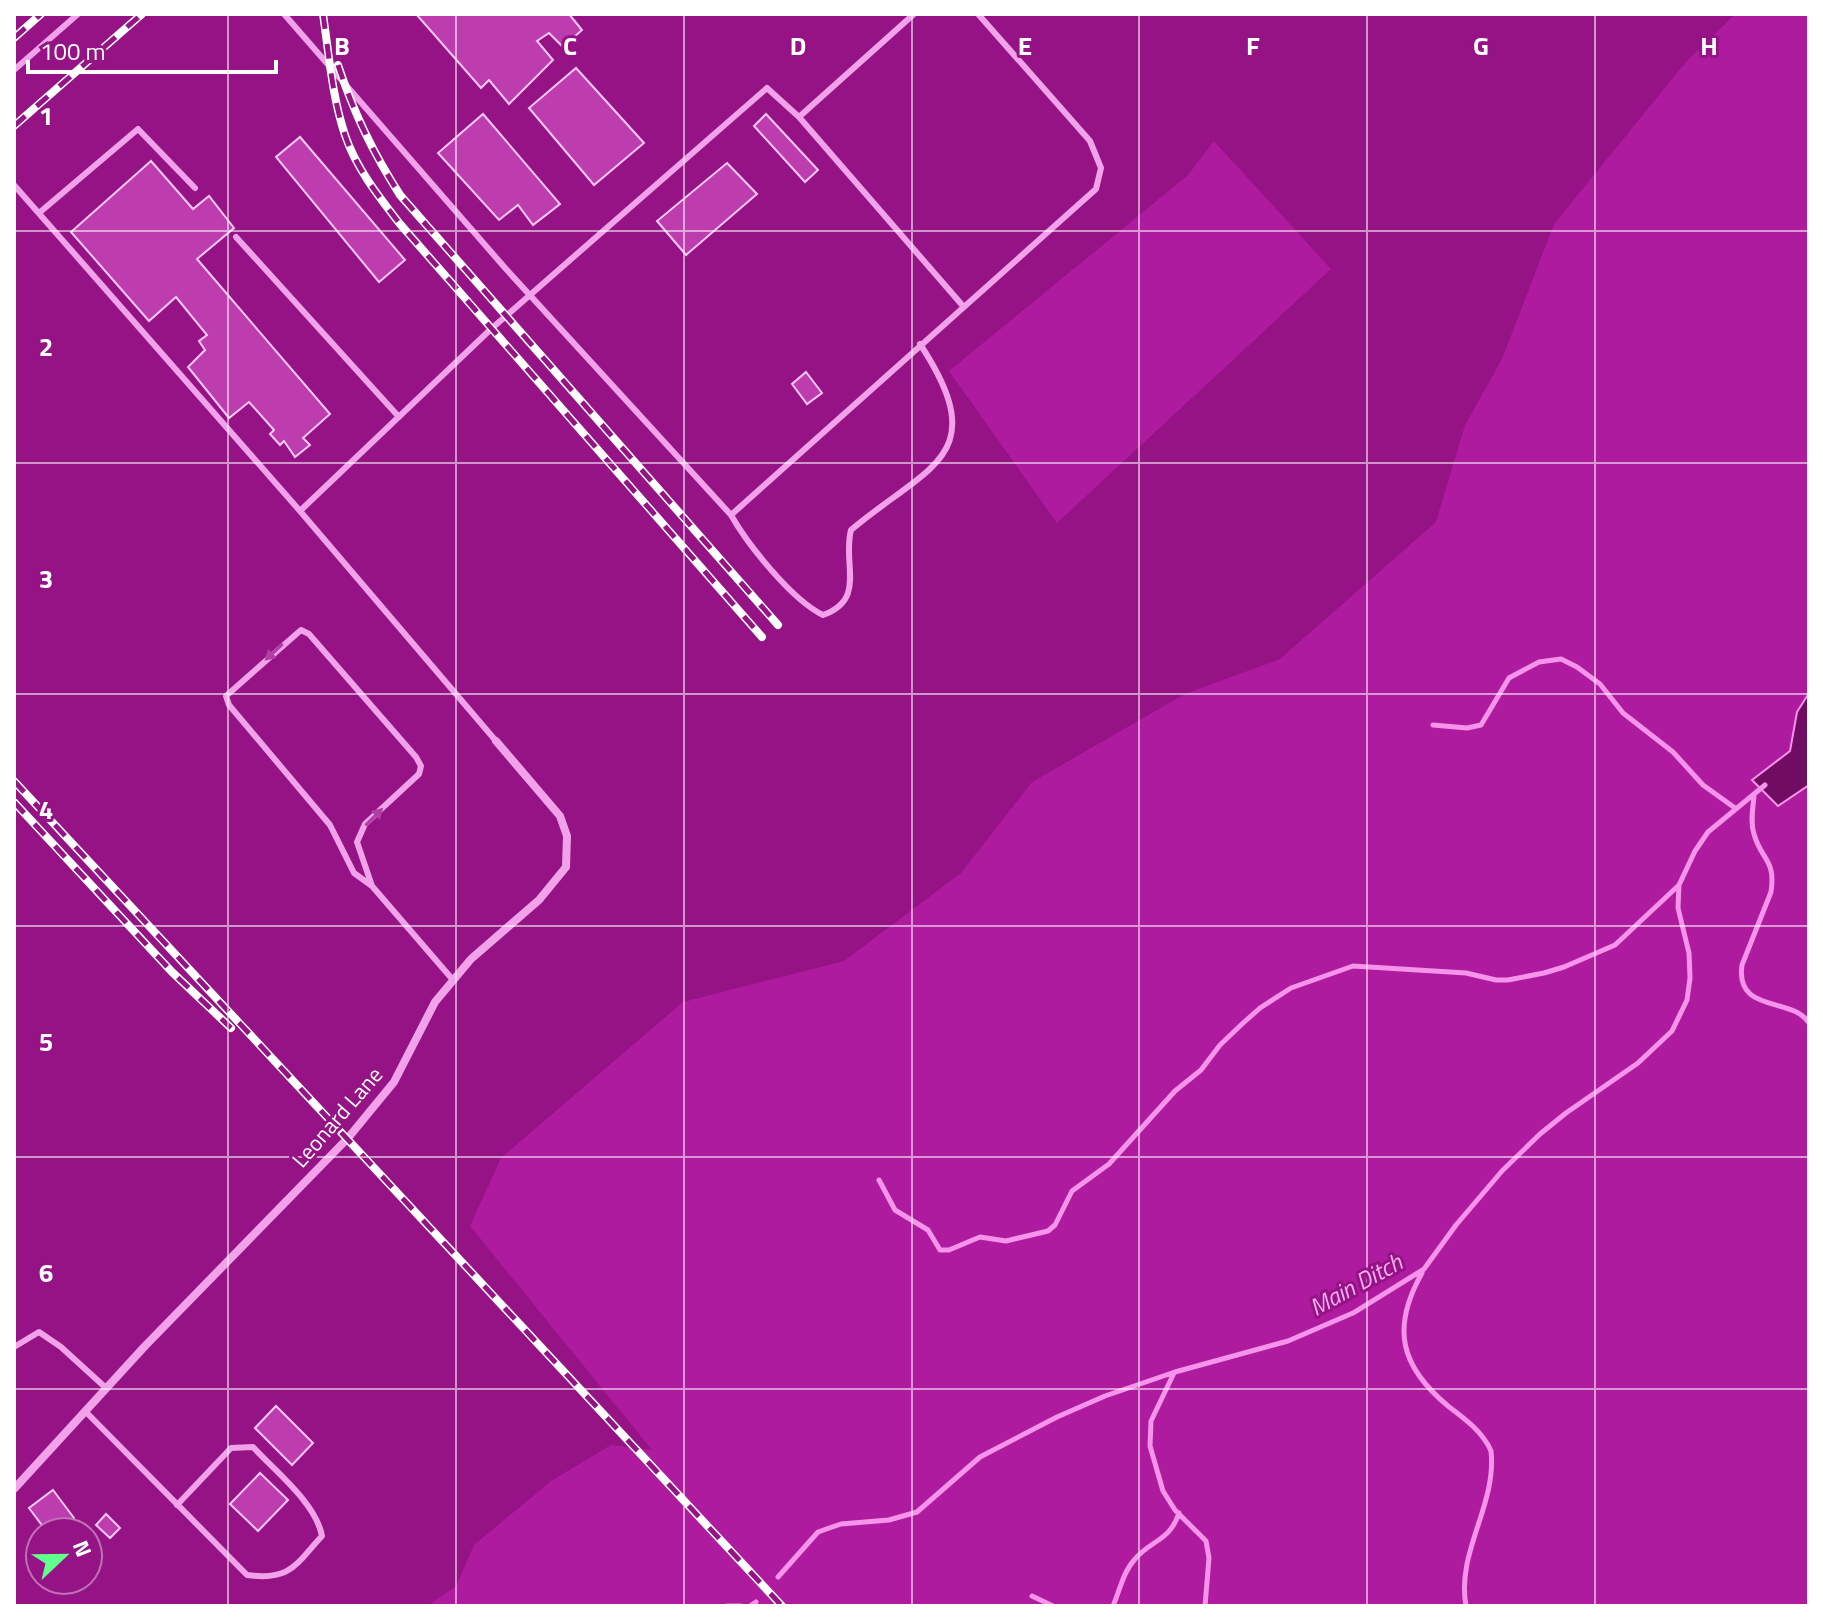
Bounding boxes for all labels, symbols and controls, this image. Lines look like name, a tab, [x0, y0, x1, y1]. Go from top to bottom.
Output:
scale bar	[28, 24, 276, 74]
text: B	[334, 26, 350, 65]
text: C	[563, 26, 577, 65]
text: D	[790, 26, 806, 65]
text: E	[1018, 26, 1032, 65]
text: F	[1246, 26, 1260, 65]
text: G	[1473, 26, 1489, 65]
text: H	[1700, 26, 1718, 65]
text: 100 m	[40, 33, 106, 69]
text: 1	[39, 96, 53, 135]
text: 2	[39, 327, 53, 366]
text: 3	[39, 559, 53, 598]
one-way arrow	[265, 643, 284, 661]
text: 4	[39, 790, 53, 829]
one-way arrow	[364, 808, 383, 827]
text: 5	[39, 1022, 53, 1061]
street label: Leonard Lane	[283, 1059, 391, 1175]
water label: Main Ditch	[1302, 1243, 1410, 1325]
text: 6	[39, 1253, 53, 1292]
north arrow	[24, 1516, 104, 1596]
text: N	[64, 1535, 101, 1562]

